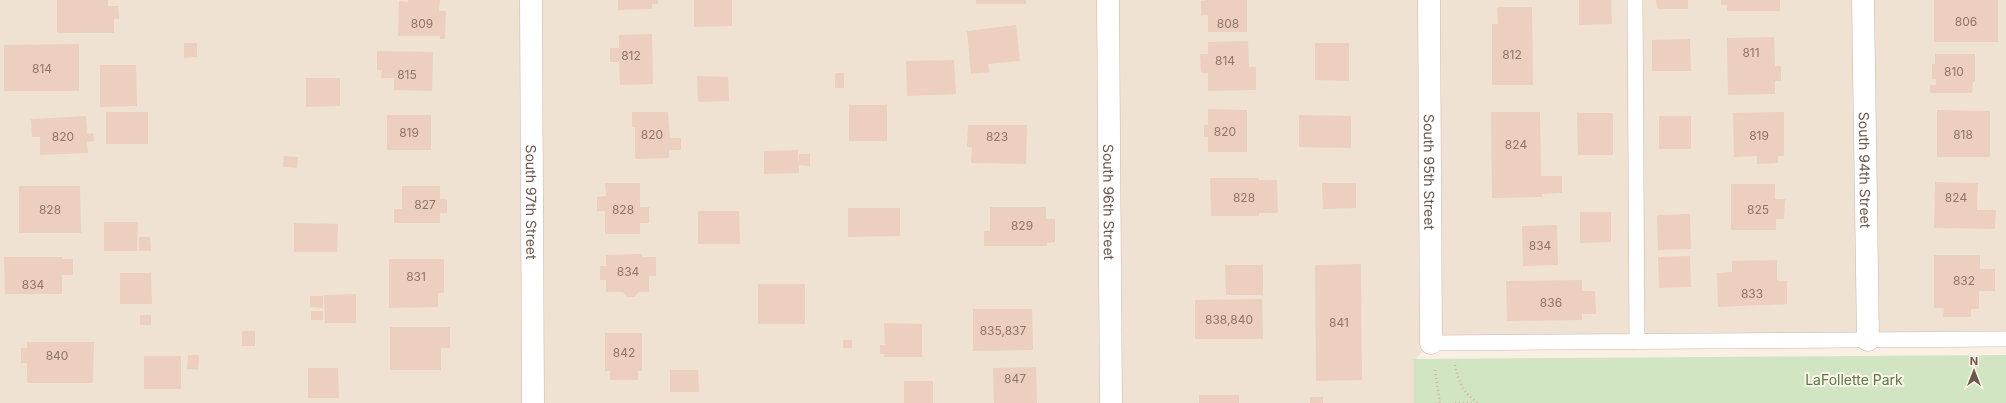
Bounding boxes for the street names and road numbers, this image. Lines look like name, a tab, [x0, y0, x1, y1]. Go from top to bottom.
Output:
street label: South 94th Street	[1856, 112, 1875, 229]
street label: South 95th Street	[1421, 114, 1439, 230]
street label: South 97th Street	[523, 144, 541, 260]
street label: South 96th Street	[1101, 144, 1118, 261]

